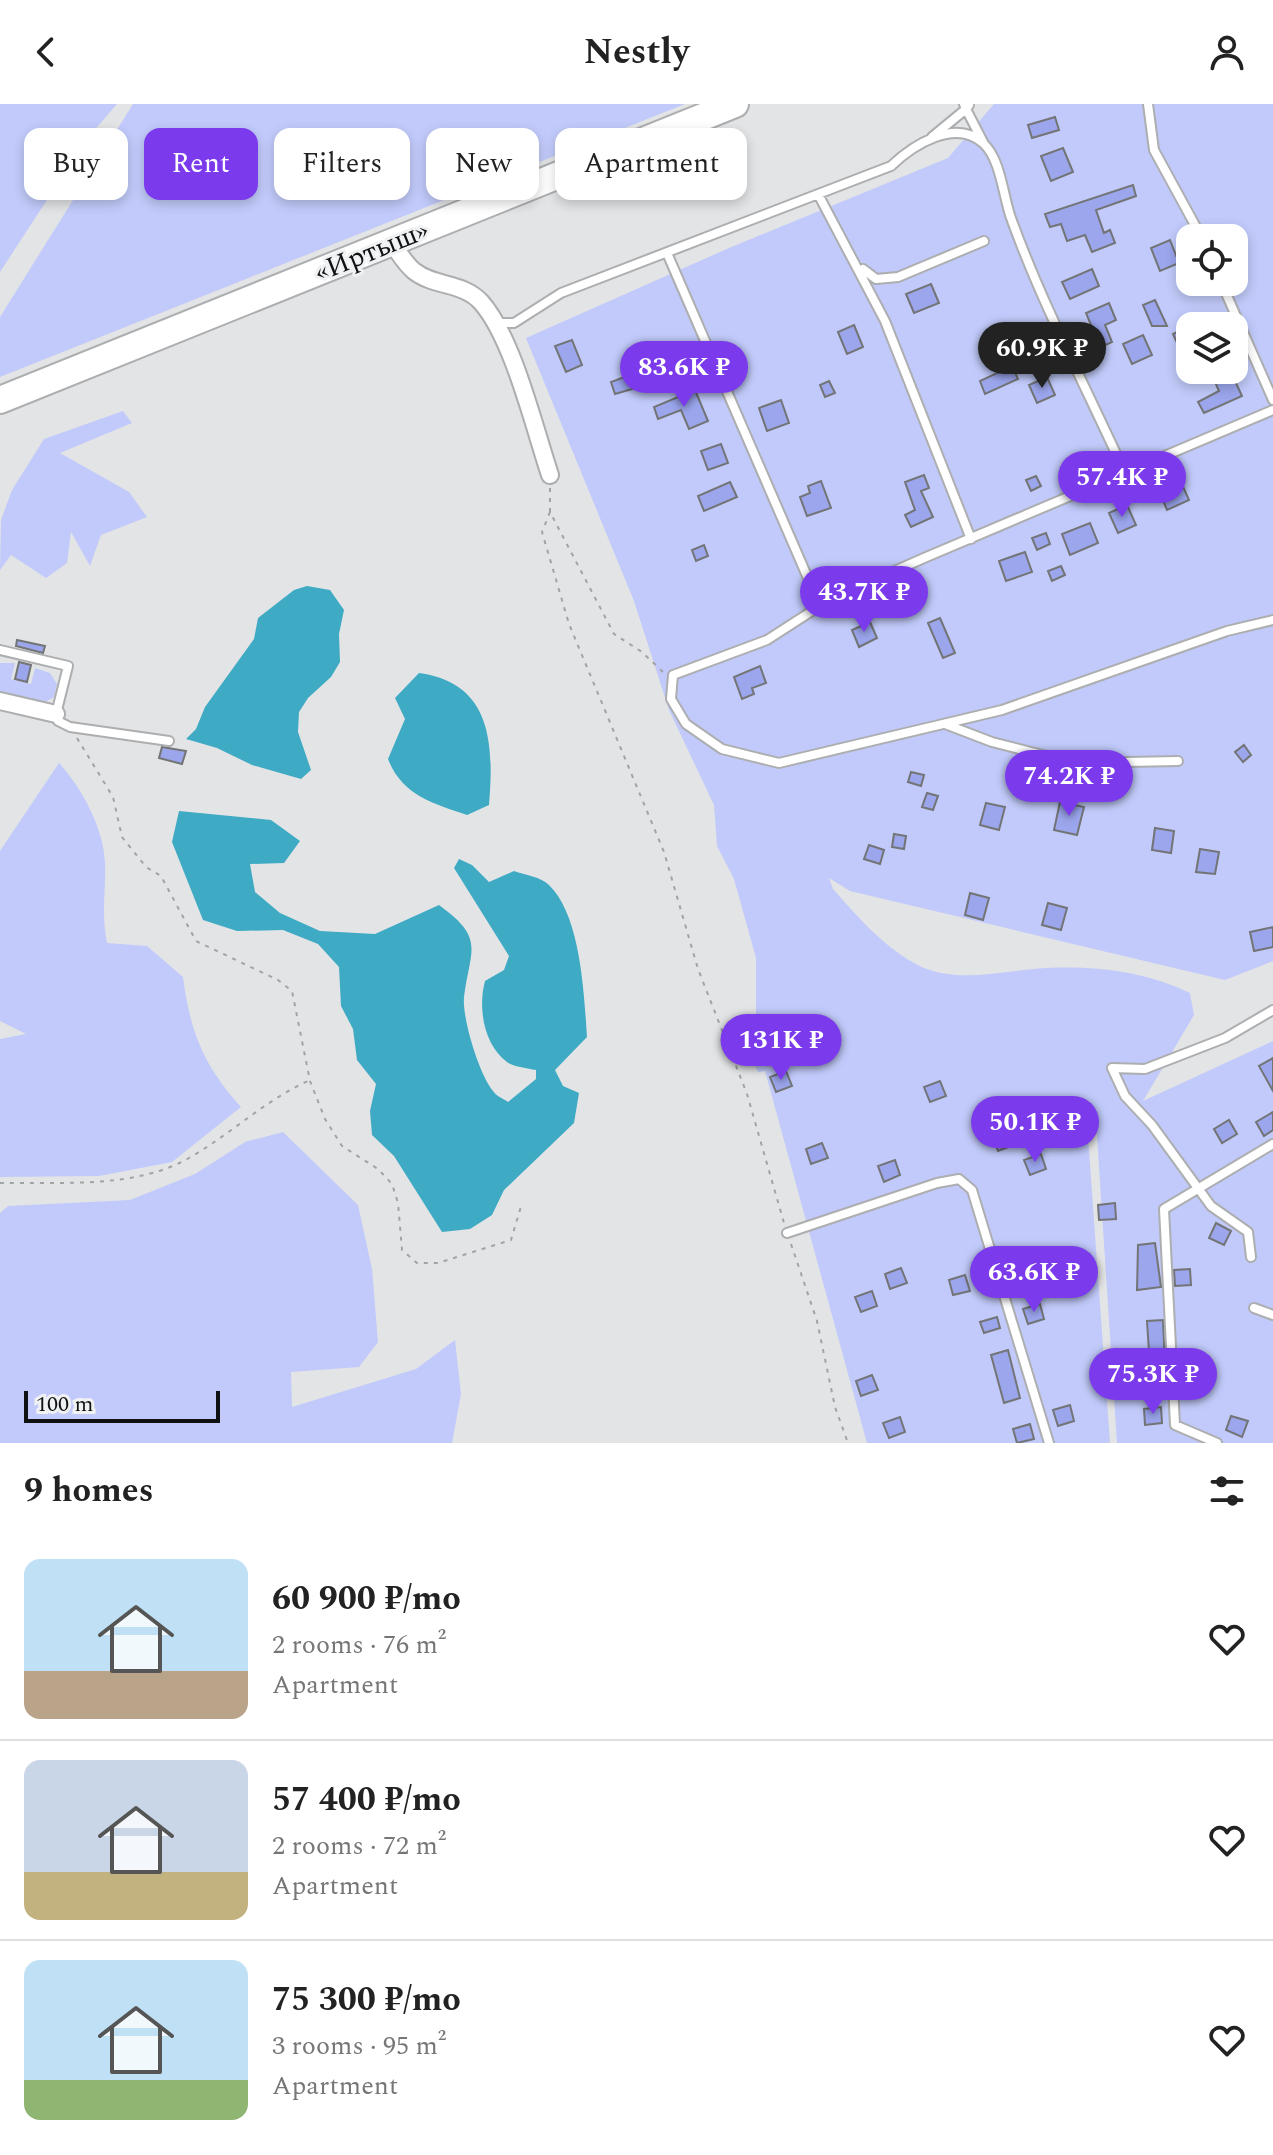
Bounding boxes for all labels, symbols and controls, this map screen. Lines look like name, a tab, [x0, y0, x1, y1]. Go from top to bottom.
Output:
text: Nestly	[584, 25, 689, 80]
icon: back	[24, 30, 68, 74]
icon: person	[1205, 30, 1249, 74]
chip: Buy	[24, 128, 128, 200]
chip: Rent	[144, 128, 258, 200]
chip: Filters	[274, 128, 410, 200]
chip: New	[426, 128, 539, 200]
chip: Apartment	[555, 128, 747, 200]
street label: «Иртыш»	[308, 209, 435, 294]
map controls	[1176, 224, 1248, 384]
button: locate	[1176, 224, 1248, 296]
button: layers	[1176, 312, 1248, 384]
pin: 60.9K ₽	[968, 322, 1116, 390]
text: 60.9K ₽	[996, 328, 1088, 368]
pin: 83.6K ₽	[610, 341, 758, 409]
text: 83.6K ₽	[638, 347, 730, 387]
pin: 57.4K ₽	[1048, 451, 1196, 519]
text: 57.4K ₽	[1076, 457, 1168, 497]
pin: 43.7K ₽	[790, 566, 938, 634]
text: 43.7K ₽	[818, 572, 910, 612]
pin: 74.2K ₽	[995, 750, 1143, 818]
text: 74.2K ₽	[1023, 756, 1115, 796]
pin: 131K ₽	[716, 1014, 846, 1082]
text: 131K ₽	[739, 1020, 823, 1060]
pin: 50.1K ₽	[961, 1096, 1109, 1164]
text: 50.1K ₽	[989, 1102, 1081, 1142]
pin: 63.6K ₽	[960, 1246, 1108, 1314]
text: 63.6K ₽	[988, 1252, 1080, 1292]
pin: 75.3K ₽	[1079, 1348, 1227, 1416]
text: 75.3K ₽	[1107, 1354, 1199, 1394]
scale bar	[24, 1387, 220, 1423]
text: 100 m	[36, 1388, 93, 1421]
text: 9 homes	[24, 1465, 154, 1517]
icon: filters	[1205, 1469, 1249, 1513]
text: 60 900 ₽/mo	[272, 1573, 461, 1625]
icon: home	[88, 1591, 184, 1687]
icon: heart	[1205, 1617, 1249, 1661]
text: 2 rooms · 76 m²	[272, 1625, 446, 1665]
text: Apartment	[272, 1665, 398, 1705]
text: 57 400 ₽/mo	[272, 1774, 461, 1826]
icon: home	[88, 1792, 184, 1888]
icon: heart	[1205, 1818, 1249, 1862]
text: 2 rooms · 72 m²	[272, 1826, 446, 1866]
text: Apartment	[272, 1866, 398, 1906]
text: 75 300 ₽/mo	[272, 1974, 461, 2026]
icon: home	[88, 1992, 184, 2088]
icon: heart	[1205, 2018, 1249, 2062]
text: 3 rooms · 95 m²	[272, 2026, 446, 2066]
text: Apartment	[272, 2066, 398, 2106]

